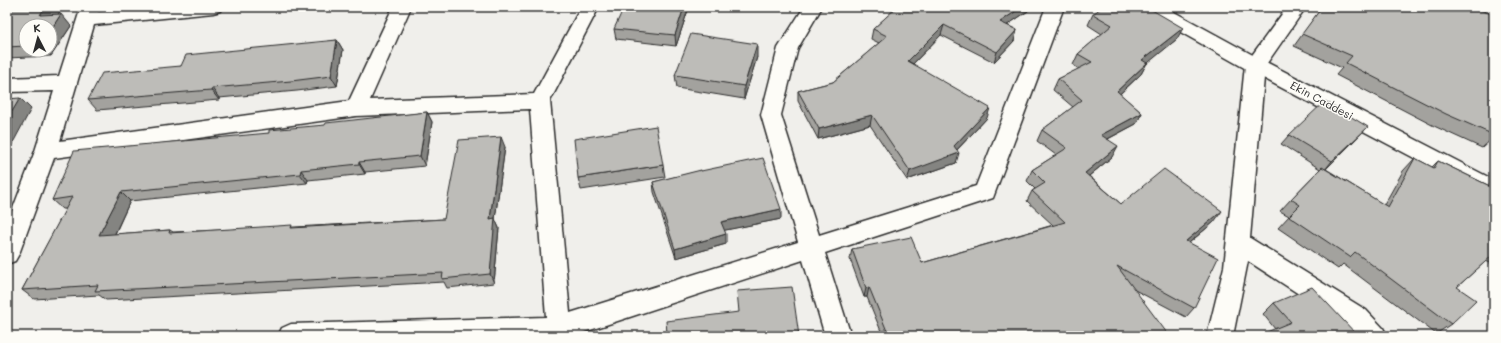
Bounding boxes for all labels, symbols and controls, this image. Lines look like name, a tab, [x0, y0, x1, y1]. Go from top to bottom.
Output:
north arrow	[18, 18, 58, 58]
text: K	[33, 20, 41, 35]
street label: Ekin Caddesi	[1288, 77, 1356, 123]

